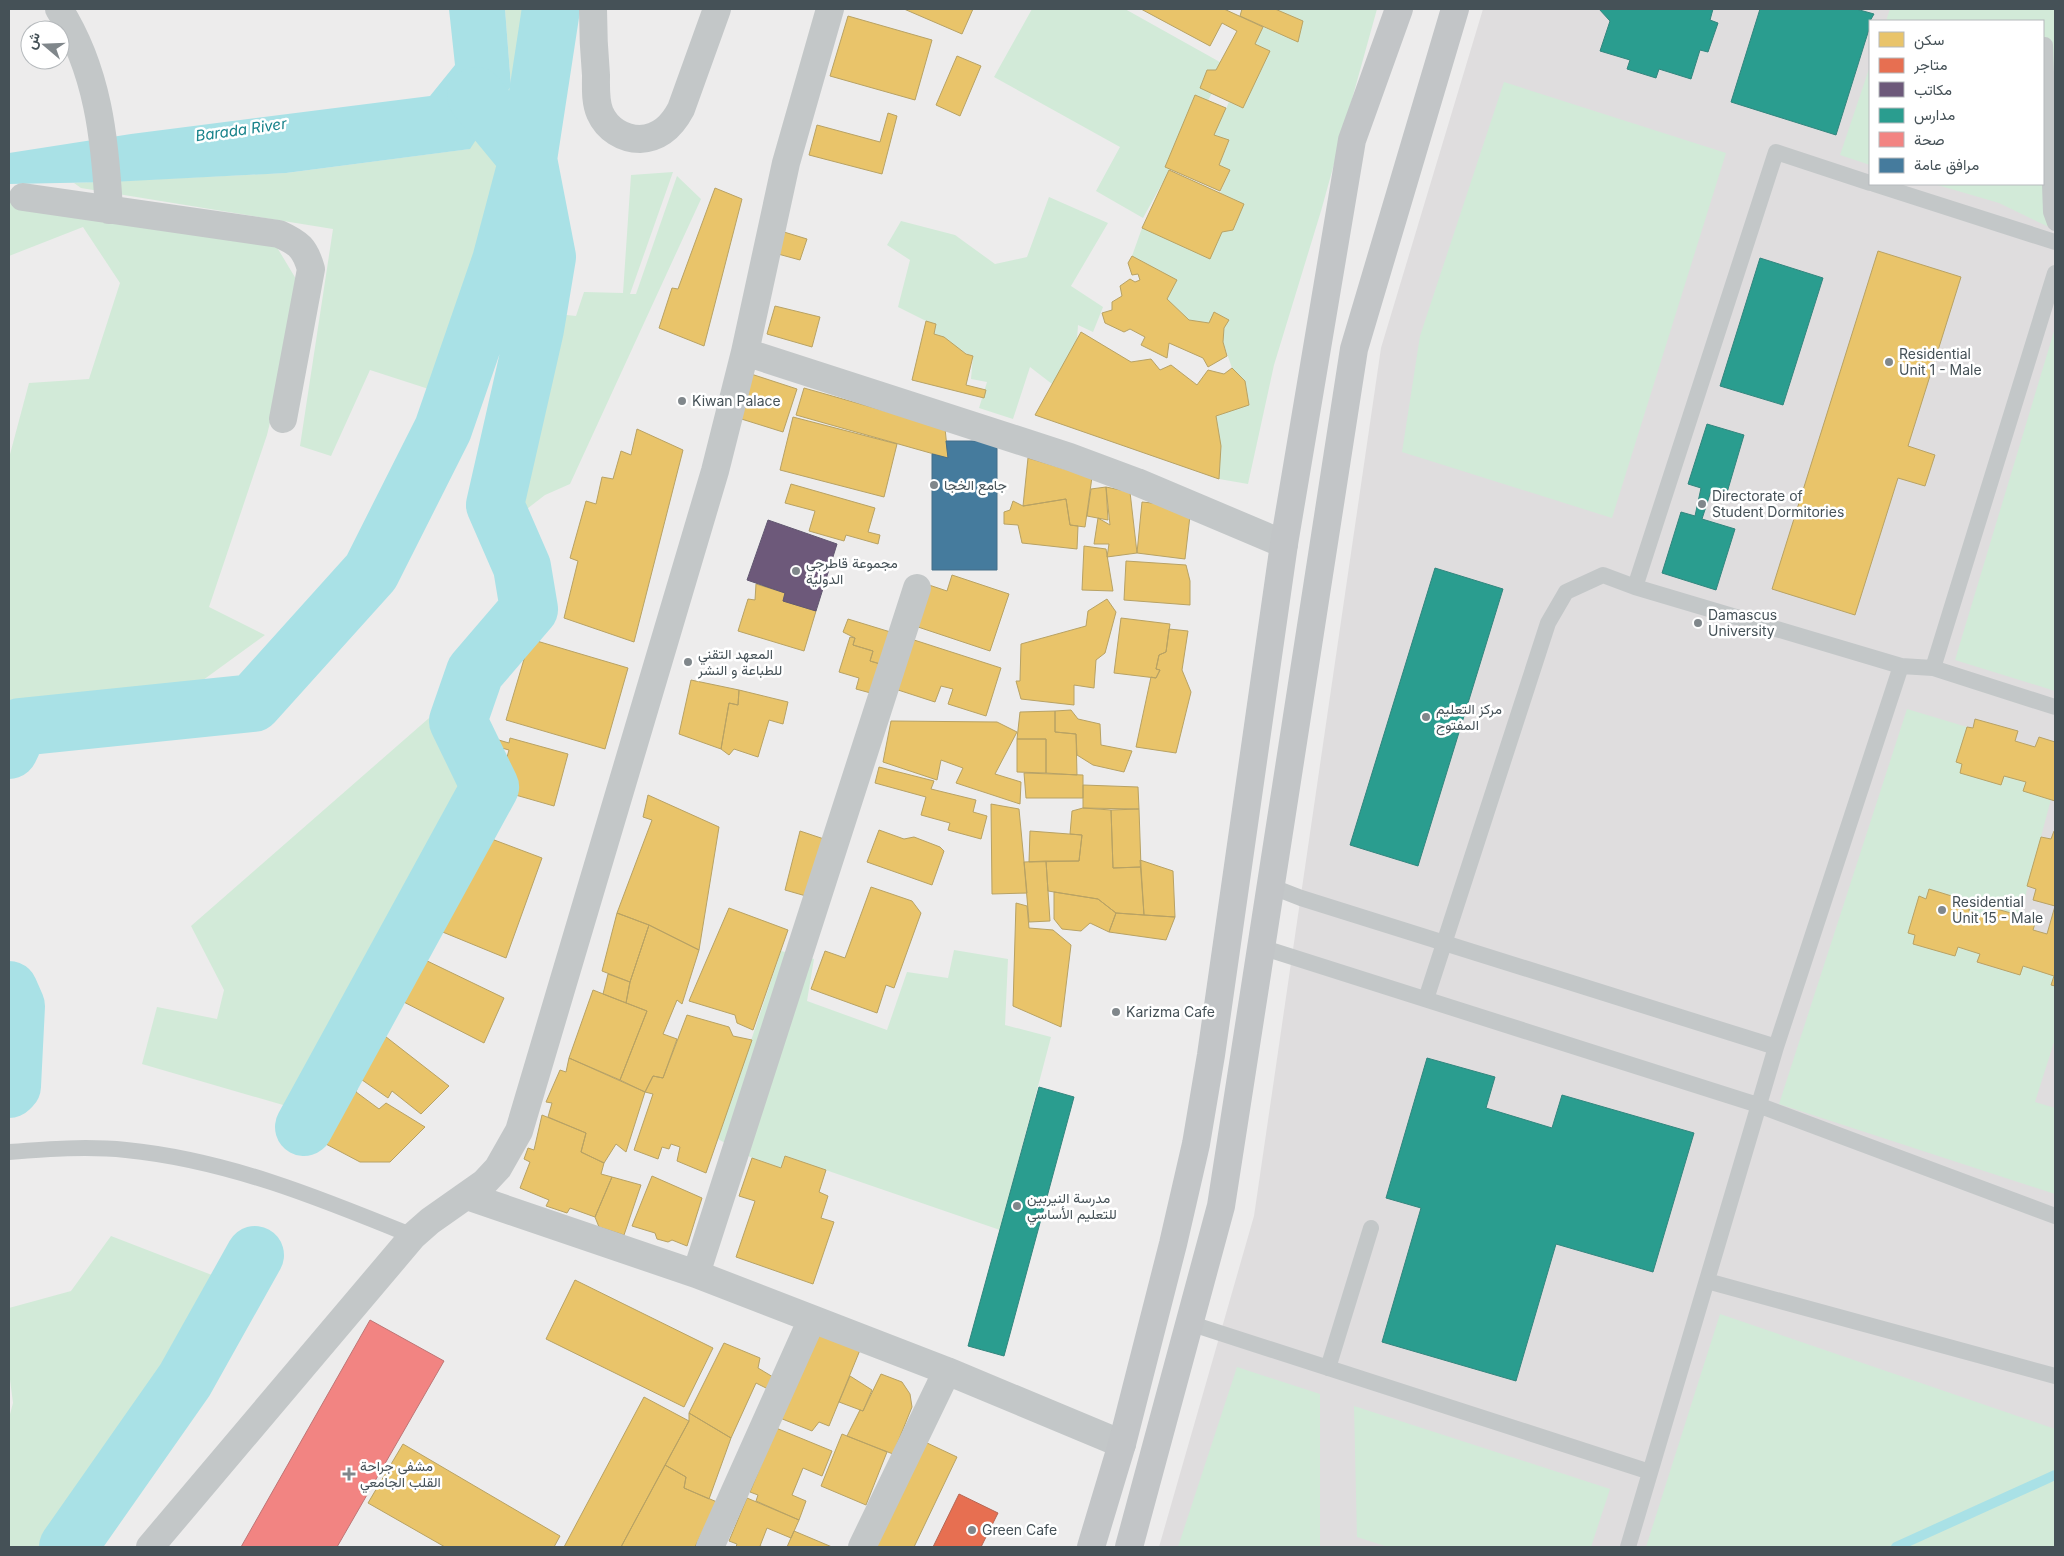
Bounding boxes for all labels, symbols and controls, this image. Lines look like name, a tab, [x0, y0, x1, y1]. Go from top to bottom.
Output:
north arrow	[20, 20, 70, 70]
legend	[1869, 20, 2044, 185]
text: ش	[21, 30, 44, 52]
text: سكن	[1914, 30, 1944, 50]
text: متاجر	[1913, 55, 1948, 74]
text: مكاتب	[1914, 80, 1952, 99]
text: مدارس	[1914, 105, 1955, 125]
water label: Barada River	[194, 114, 288, 145]
text: صحة	[1914, 130, 1945, 149]
text: مرافق عامة	[1914, 155, 1979, 175]
place label: Residential Unit 1 - Male	[1899, 345, 1982, 378]
marker: Residential Unit 1 - Male	[1883, 356, 1895, 368]
place label: Kiwan Palace	[692, 392, 781, 409]
marker: Kiwan Palace	[676, 395, 688, 407]
place label: جامع الخجا	[944, 476, 1007, 496]
marker: جامع الخجا	[928, 479, 940, 491]
place label: Directorate of Student Dormitories	[1712, 487, 1844, 520]
marker: Directorate of Student Dormitories	[1696, 498, 1708, 510]
place label: مجموعة قاطرجي الدولية	[806, 554, 898, 588]
marker: مجموعة قاطرجي الدولية	[790, 565, 802, 577]
place label: Damascus University	[1708, 606, 1777, 639]
marker: Damascus University	[1692, 617, 1704, 629]
place label: المعهد التقني للطباعة و النشر	[697, 645, 782, 679]
marker: المعهد التقني للطباعة و النشر	[682, 656, 694, 668]
place label: مركز التعليم المفتوح	[1436, 700, 1502, 736]
marker: مركز التعليم المفتوح	[1420, 711, 1432, 723]
place label: Residential Unit 15 - Male	[1952, 893, 2043, 926]
marker: Residential Unit 15 - Male	[1936, 904, 1948, 916]
place label: Karizma Cafe	[1126, 1003, 1215, 1020]
marker: Karizma Cafe	[1110, 1006, 1122, 1018]
place label: مدرسة النيربين للتعليم الأساسي	[1027, 1189, 1117, 1226]
marker: مدرسة النيربين للتعليم الأساسي	[1011, 1200, 1023, 1212]
place label: مشفى جراحة القلب الجامعي	[360, 1457, 441, 1494]
marker: مشفى جراحة القلب الجامعي	[342, 1467, 356, 1481]
place label: Green Cafe	[982, 1521, 1057, 1538]
marker: Green Cafe	[966, 1524, 978, 1536]

